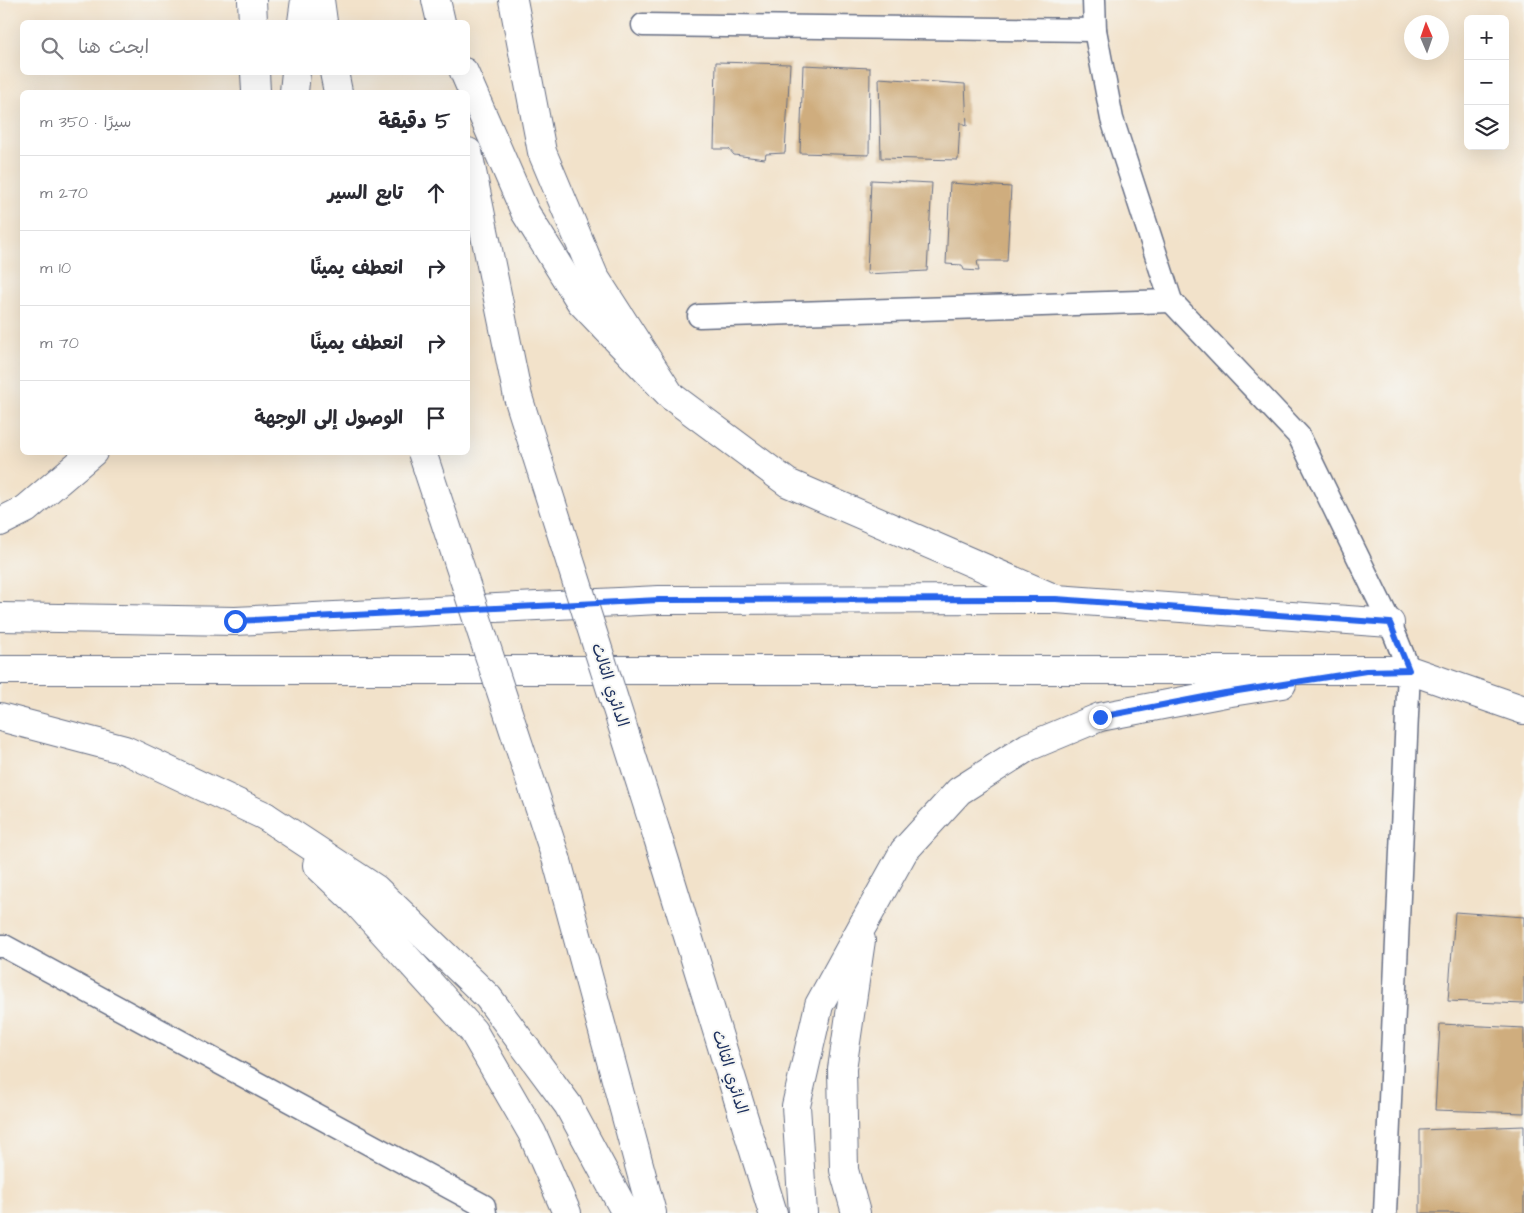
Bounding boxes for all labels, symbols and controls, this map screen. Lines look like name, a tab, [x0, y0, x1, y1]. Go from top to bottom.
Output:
north arrow	[1404, 15, 1449, 60]
map controls	[1464, 15, 1509, 150]
button: +	[1464, 15, 1509, 60]
search box	[20, 20, 470, 75]
icon: search	[38, 34, 66, 62]
text: ابحث هنا	[78, 34, 149, 61]
button: −	[1464, 60, 1509, 105]
button: layers	[1464, 105, 1509, 150]
text: 5 دقيقة	[378, 107, 450, 136]
text: سيرًا · 350 m	[40, 111, 131, 133]
icon: ahead	[422, 179, 450, 207]
text: تابع السير	[328, 180, 403, 207]
text: 270 m	[40, 182, 88, 204]
icon: right	[422, 254, 450, 282]
text: انعطف يمينًا	[311, 255, 403, 282]
text: 10 m	[40, 257, 71, 279]
icon: right	[422, 329, 450, 357]
text: انعطف يمينًا	[311, 330, 403, 357]
text: 70 m	[40, 332, 79, 354]
icon: arrive	[422, 404, 450, 432]
text: الوصول إلى الوجهة	[254, 405, 403, 432]
route start	[224, 610, 247, 633]
street label: الدائري الثالث	[586, 640, 634, 730]
route end	[1089, 706, 1112, 729]
street label: الدائري الثالث	[707, 1027, 753, 1117]

